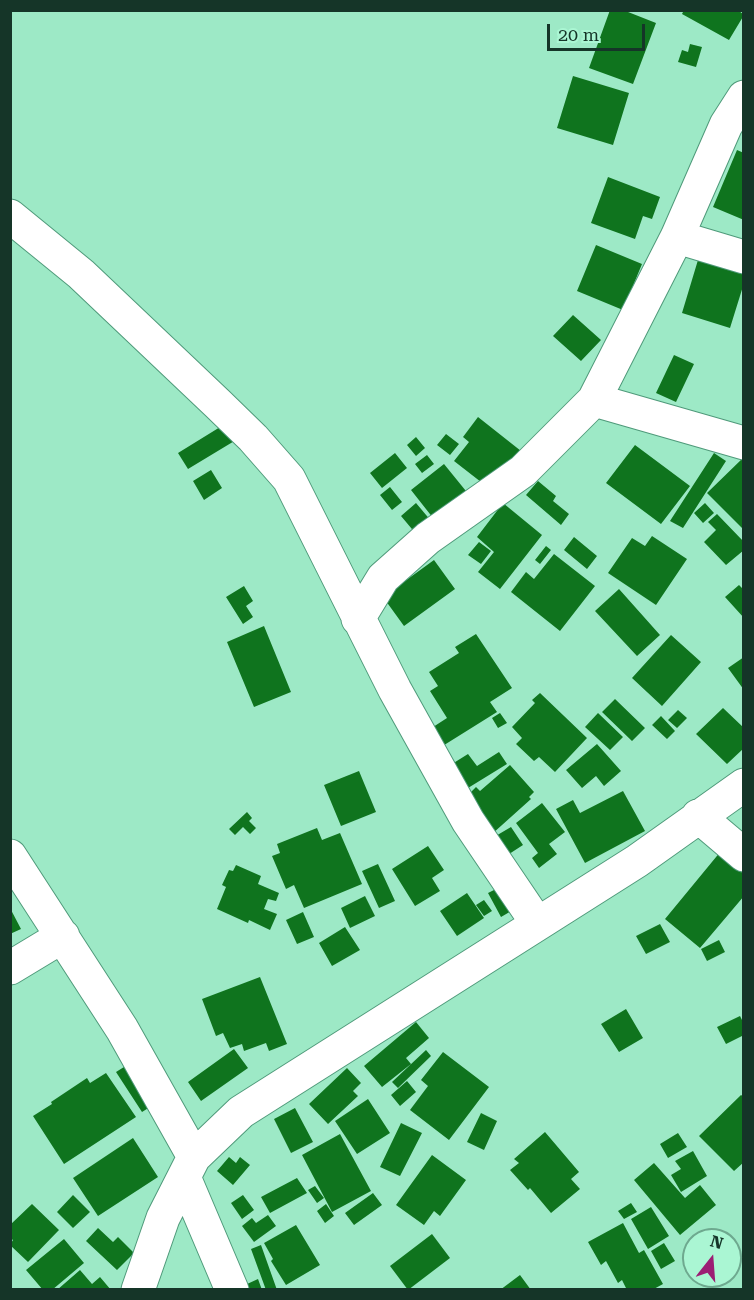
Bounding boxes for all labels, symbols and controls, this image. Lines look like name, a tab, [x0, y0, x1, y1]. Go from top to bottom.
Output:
scale bar	[550, 12, 648, 50]
text: 20 m	[558, 24, 599, 45]
north arrow	[682, 1228, 742, 1288]
text: N	[708, 1231, 725, 1253]

